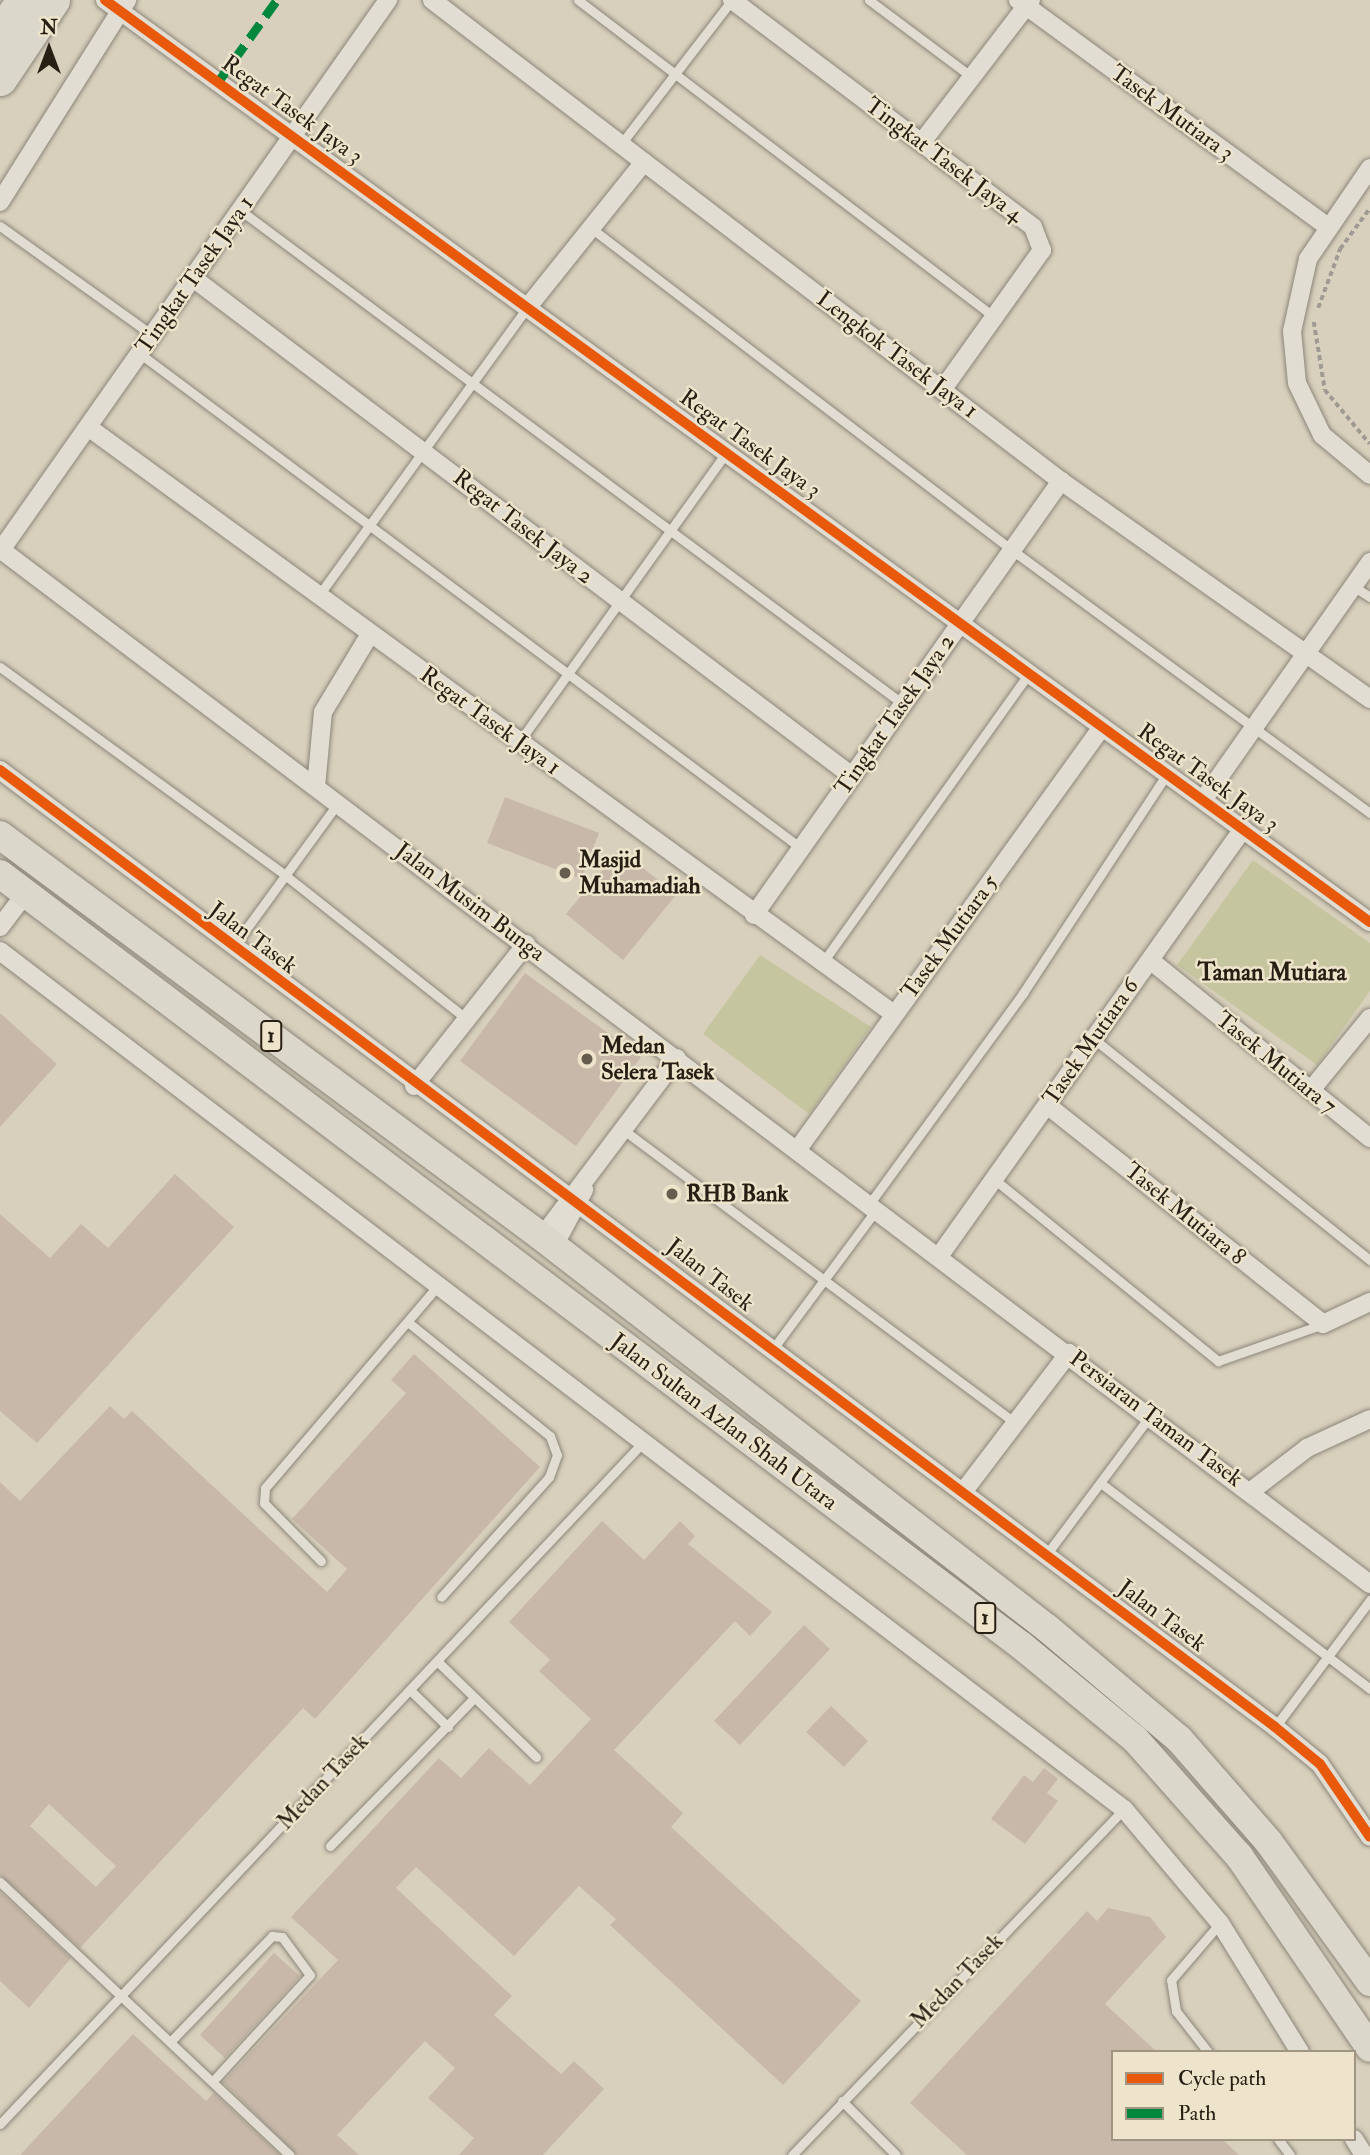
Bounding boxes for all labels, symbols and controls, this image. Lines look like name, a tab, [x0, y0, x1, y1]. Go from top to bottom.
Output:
north arrow	[14, 14, 84, 84]
text: N	[40, 16, 58, 40]
street label: Regat Tasek Jaya 3	[216, 50, 368, 170]
street label: Tasek Mutiara 3	[1105, 59, 1239, 167]
street label: Tingkat Tasek Jaya 4	[860, 92, 1028, 228]
street label: Tingkat Tasek Jaya 1	[130, 191, 260, 359]
street label: Lengkok Tasek Jaya 1	[811, 285, 983, 425]
street label: Regat Tasek Jaya 3	[674, 384, 826, 504]
street label: Regat Tasek Jaya 2	[447, 464, 599, 590]
street label: Tingkat Tasek Jaya 2	[829, 629, 961, 801]
street label: Regat Tasek Jaya 1	[414, 661, 566, 781]
street label: Regat Tasek Jaya 3	[1132, 718, 1284, 838]
street label: Jalan Musim Bunga	[390, 837, 550, 967]
place label: Masjid Muhamadiah	[579, 846, 701, 900]
marker: Masjid Muhamadiah	[557, 865, 573, 881]
street label: Tasek Mutiara 5	[896, 869, 1004, 1005]
street label: Jalan Tasek	[204, 896, 302, 980]
district label: Taman Mutiara	[1198, 959, 1346, 987]
street label: Tasek Mutiara 6	[1037, 973, 1145, 1111]
street label: Tasek Mutiara 7	[1210, 1006, 1342, 1120]
road number: 1	[259, 1018, 283, 1054]
place label: Medan Selera Tasek	[601, 1032, 714, 1086]
marker: Medan Selera Tasek	[579, 1051, 595, 1067]
street label: Tasek Mutiara 8	[1119, 1157, 1251, 1271]
place label: RHB Bank	[686, 1180, 789, 1208]
marker: RHB Bank	[664, 1186, 680, 1202]
street label: Jalan Tasek	[661, 1232, 759, 1318]
street label: Jalan Sultan Azlan Shah Utara	[605, 1328, 843, 1516]
street label: Persiaran Taman Tasek	[1064, 1345, 1248, 1493]
street label: Jalan Tasek	[1113, 1574, 1211, 1658]
road number: 1	[973, 1600, 997, 1636]
street label: Medan Tasek	[271, 1728, 375, 1836]
street label: Medan Tasek	[905, 1928, 1009, 2034]
legend	[1111, 2050, 1356, 2141]
text: Cycle path	[1178, 2065, 1266, 2092]
text: Path	[1178, 2100, 1216, 2127]

